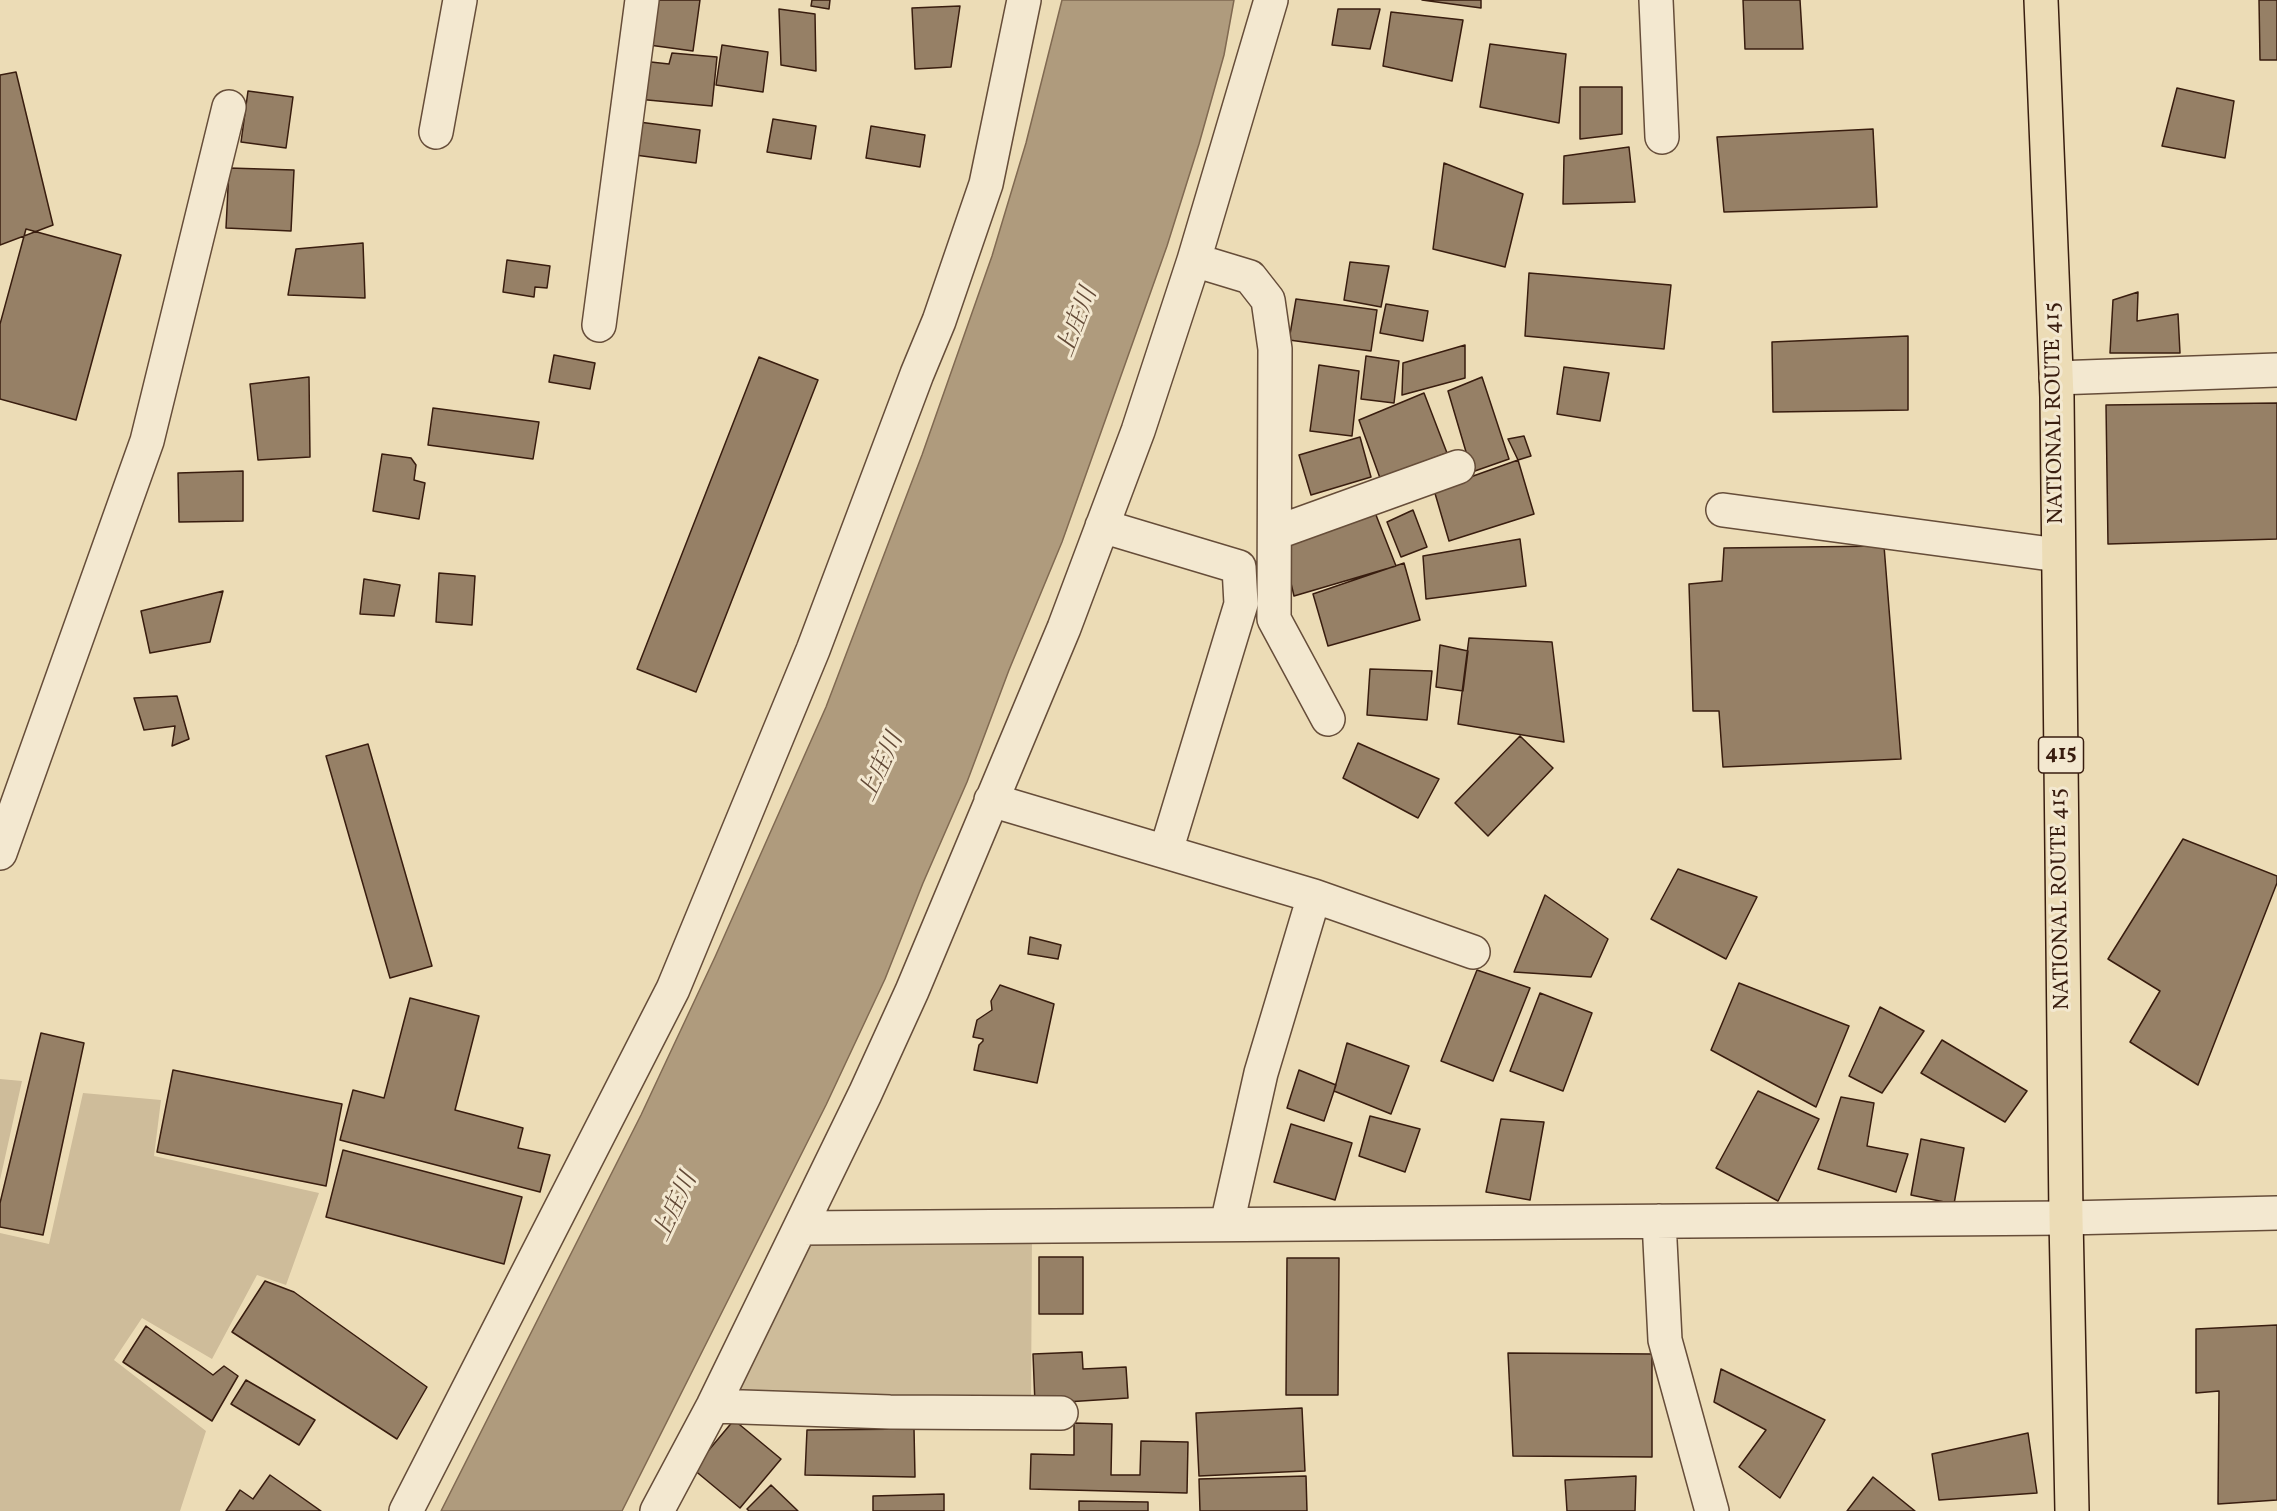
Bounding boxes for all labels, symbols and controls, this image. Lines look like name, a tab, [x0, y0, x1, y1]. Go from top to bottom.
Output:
water label: 上庄川	[1053, 284, 1105, 362]
street label: NATIONAL ROUTE 415	[2041, 302, 2071, 524]
water label: 上庄川	[855, 729, 911, 807]
road number: 415	[2038, 737, 2084, 773]
street label: NATIONAL ROUTE 415	[2047, 788, 2077, 1010]
water label: 上庄川	[649, 1169, 705, 1247]

